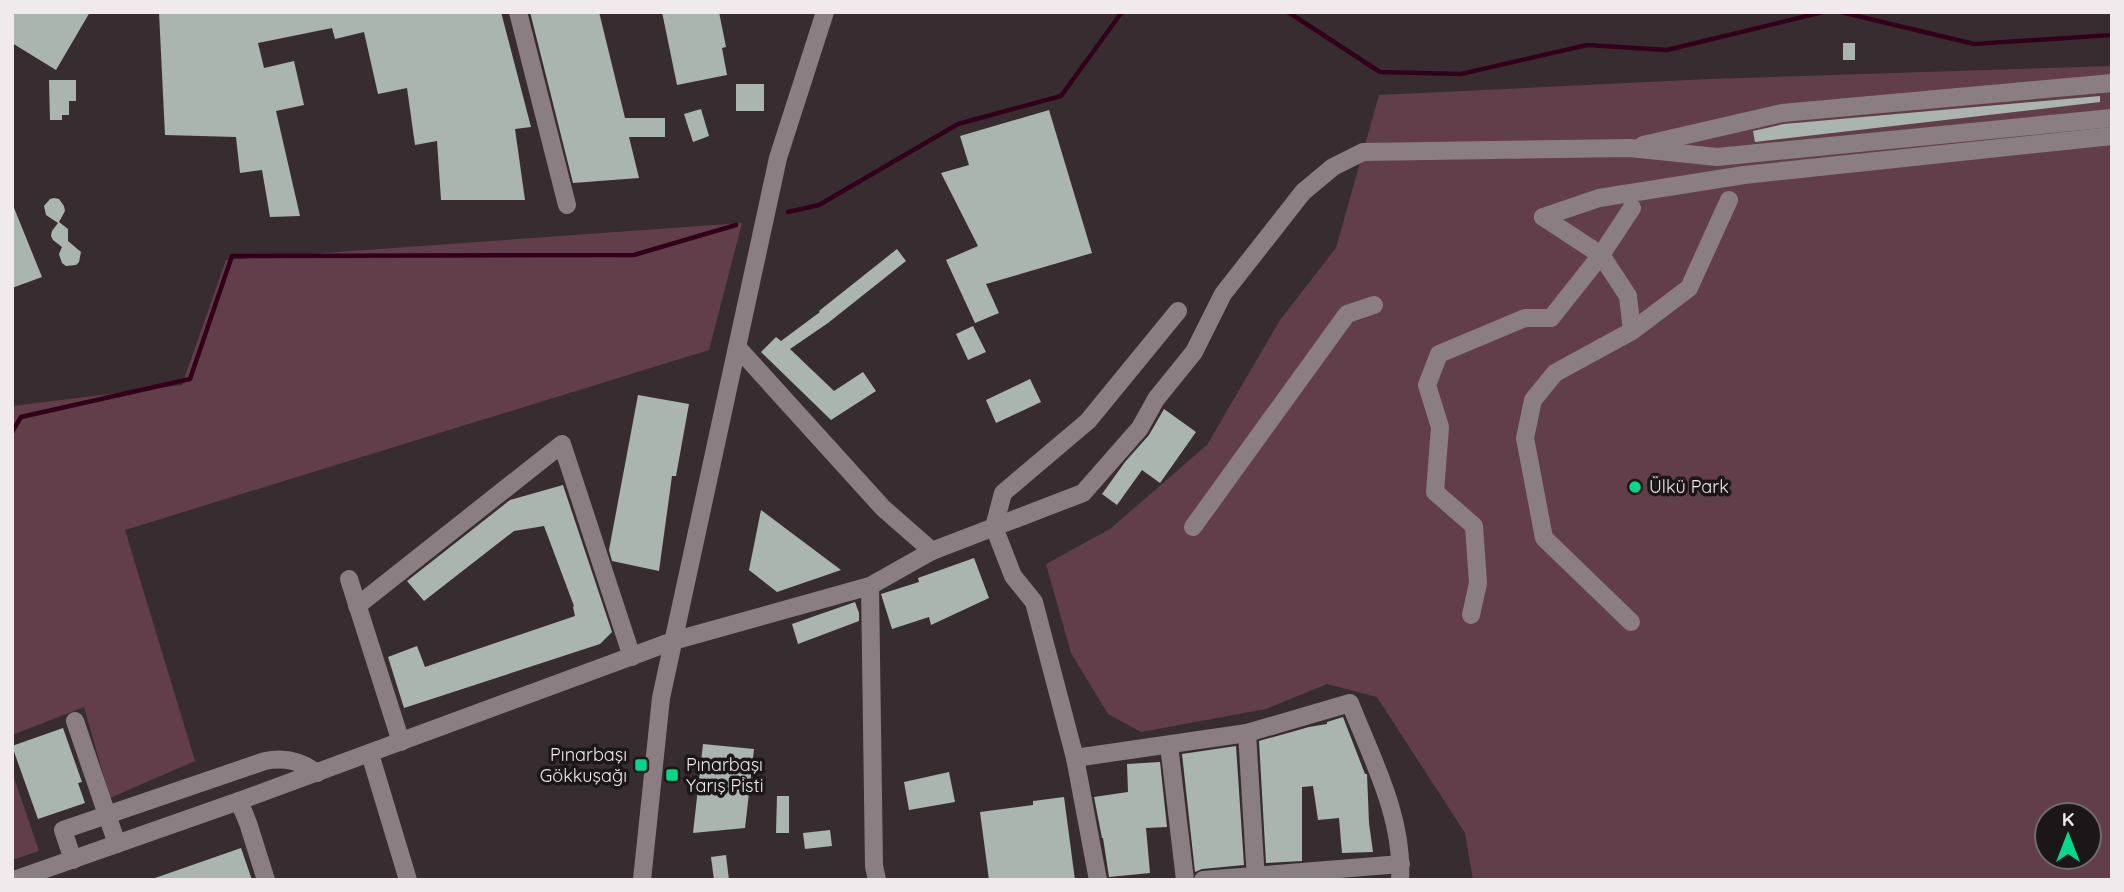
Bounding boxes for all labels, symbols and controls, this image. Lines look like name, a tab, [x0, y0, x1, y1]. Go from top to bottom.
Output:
place label: Ülkü Park	[1649, 475, 1729, 498]
marker: Ülkü Park	[1627, 479, 1643, 495]
place label: Pınarbaşı Gökkuşağı	[540, 743, 627, 787]
place label: Pınarbaşı Yarış Pisti	[686, 753, 764, 797]
marker: Pınarbaşı Gökkuşağı	[633, 757, 649, 773]
marker: Pınarbaşı Yarış Pisti	[664, 767, 680, 783]
north arrow	[2033, 801, 2103, 871]
text: K	[2062, 807, 2074, 831]

